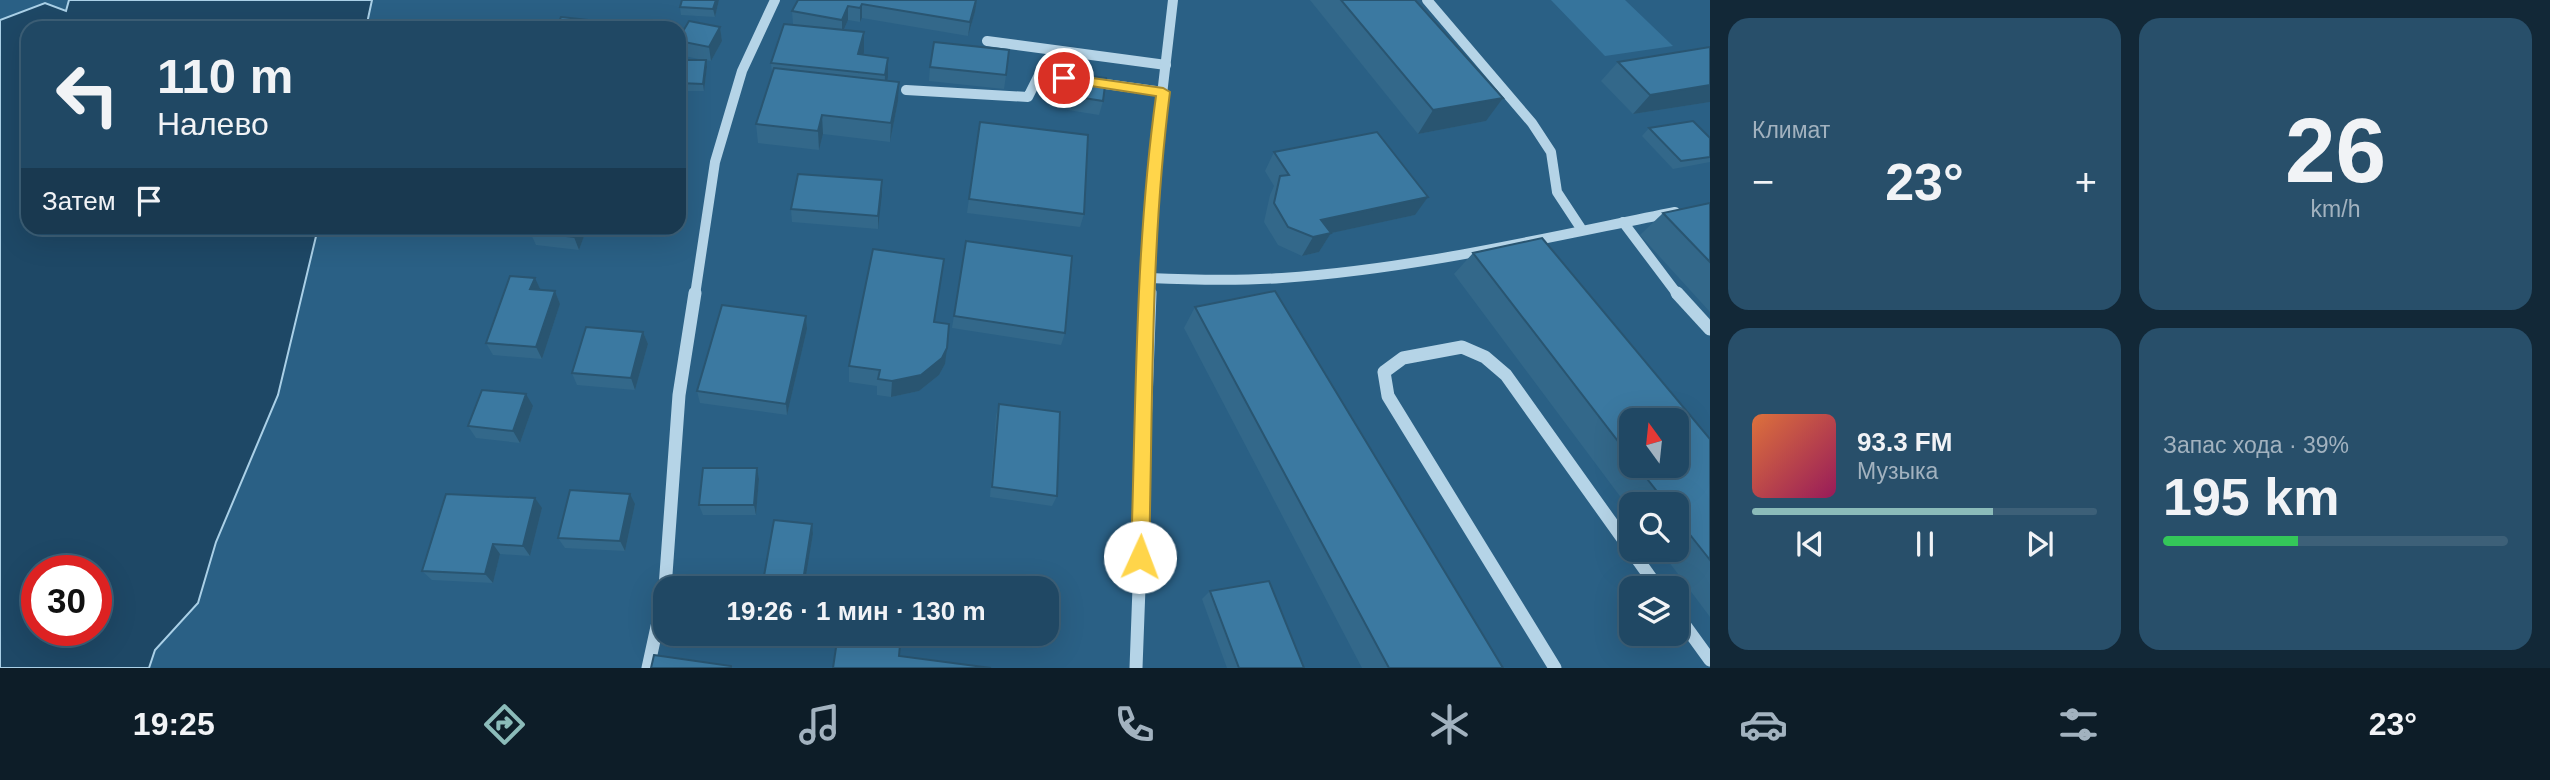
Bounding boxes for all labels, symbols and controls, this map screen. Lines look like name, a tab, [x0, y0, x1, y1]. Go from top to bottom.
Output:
pin	[1034, 48, 1094, 108]
icon: left	[42, 49, 133, 140]
text: 110 m	[157, 49, 293, 103]
icon: arrive	[1045, 59, 1083, 97]
text: 26	[2285, 100, 2386, 201]
text: Налево	[157, 106, 269, 142]
text: Климат	[1752, 117, 1830, 143]
text: 23°	[1885, 153, 1964, 211]
text: −	[1752, 161, 1774, 203]
text: +	[2075, 161, 2097, 203]
icon: arrive	[130, 182, 168, 220]
text: Затем	[42, 186, 116, 216]
text: km/h	[2311, 196, 2360, 222]
north arrow	[1619, 408, 1689, 478]
map controls	[1619, 408, 1689, 646]
text: 93.3 FM	[1857, 427, 1952, 457]
text: Запас хода · 39%	[2163, 432, 2349, 458]
text: Музыка	[1857, 458, 1938, 484]
text: 195 km	[2163, 468, 2339, 526]
button: search	[1619, 492, 1689, 562]
position arrow	[1103, 520, 1177, 594]
icon: previous	[1791, 525, 1829, 563]
icon: pause	[1906, 525, 1944, 563]
icon: next	[2021, 525, 2059, 563]
speed limit sign: 30	[21, 555, 112, 646]
button: layers	[1619, 576, 1689, 646]
text: 19:26 · 1 мин · 130 m	[726, 596, 986, 626]
icon: directions	[480, 700, 529, 749]
icon: music	[795, 700, 844, 749]
icon: phone	[1110, 700, 1159, 749]
icon: climate	[1425, 700, 1474, 749]
icon: car	[1739, 700, 1788, 749]
icon: filters	[2054, 700, 2103, 749]
text: 19:25	[133, 706, 215, 742]
text: 23°	[2369, 706, 2417, 742]

